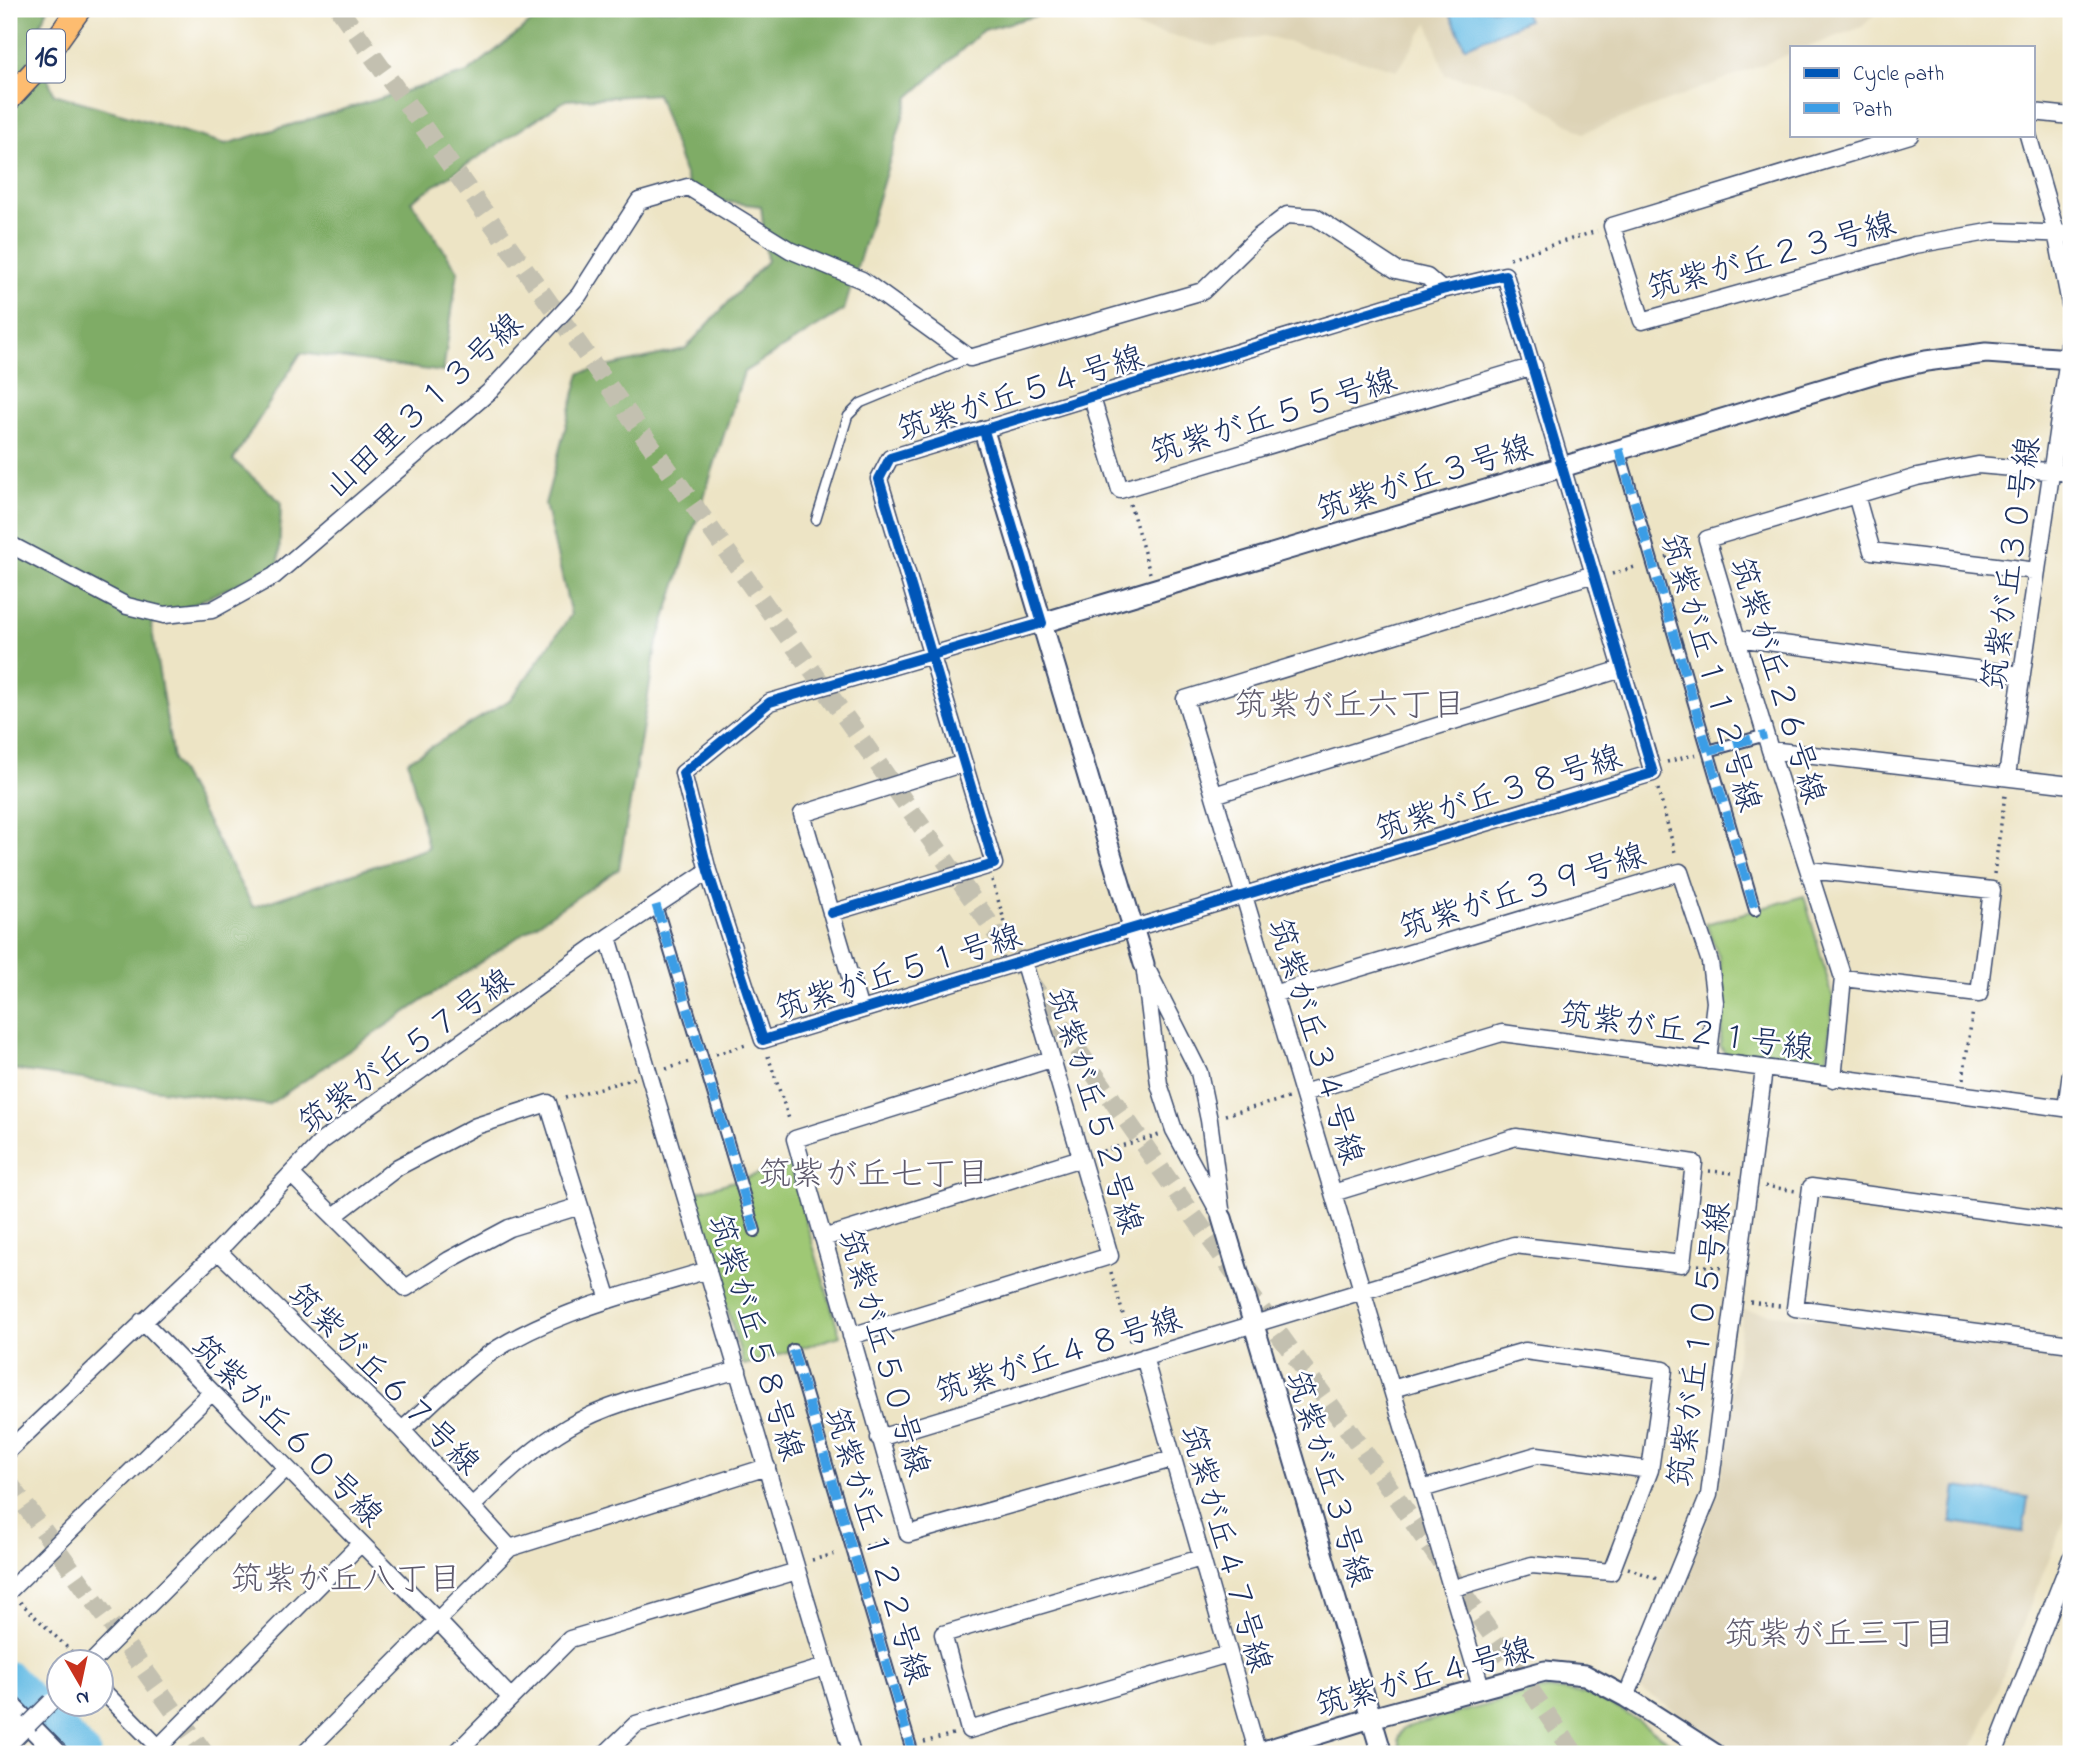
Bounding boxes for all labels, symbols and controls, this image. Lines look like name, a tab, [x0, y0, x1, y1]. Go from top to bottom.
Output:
road number: 16	[27, 30, 65, 82]
legend	[1790, 46, 2035, 136]
text: Cycle path	[1853, 60, 1944, 92]
text: Path	[1853, 96, 1892, 126]
street label: 筑紫が丘２３号線	[1642, 203, 1902, 314]
street label: 山田里３１３号線	[316, 303, 535, 512]
street label: 筑紫が丘５４号線	[892, 335, 1150, 455]
street label: 筑紫が丘５５号線	[1145, 358, 1403, 478]
street label: 筑紫が丘３号線	[1311, 425, 1539, 536]
street label: 筑紫が丘３０号線	[1972, 433, 2055, 694]
street label: 筑紫が丘１１２号線	[1646, 528, 1771, 818]
street label: 筑紫が丘２６号線	[1716, 552, 1836, 810]
district label: 筑紫が丘六丁目	[1235, 683, 1466, 731]
street label: 筑紫が丘３８号線	[1370, 735, 1628, 855]
street label: 筑紫が丘３９号線	[1394, 833, 1652, 953]
street label: 筑紫が丘３４号線	[1254, 913, 1374, 1171]
street label: 筑紫が丘５１号線	[770, 914, 1028, 1034]
street label: 筑紫が丘５７号線	[290, 959, 524, 1147]
street label: 筑紫が丘５２号線	[1033, 982, 1153, 1240]
street label: 筑紫が丘２１号線	[1556, 992, 1817, 1075]
district label: 筑紫が丘七丁目	[759, 1152, 990, 1200]
street label: 筑紫が丘１０５号線	[1658, 1199, 1745, 1490]
street label: 筑紫が丘５８号線	[694, 1209, 814, 1467]
street label: 筑紫が丘５０号線	[824, 1223, 940, 1482]
street label: 筑紫が丘６７号線	[275, 1273, 490, 1488]
street label: 筑紫が丘４８号線	[930, 1297, 1188, 1417]
street label: 筑紫が丘６０号線	[178, 1325, 393, 1540]
street label: 筑紫が丘３号線	[1271, 1365, 1382, 1593]
street label: 筑紫が丘１２２号線	[810, 1401, 939, 1691]
street label: 筑紫が丘４７号線	[1166, 1419, 1282, 1678]
district label: 筑紫が丘八丁目	[231, 1557, 462, 1605]
district label: 筑紫が丘三丁目	[1725, 1612, 1956, 1660]
street label: 筑紫が丘４号線	[1311, 1628, 1539, 1731]
north arrow	[46, 1648, 116, 1718]
text: N	[74, 1683, 91, 1712]

